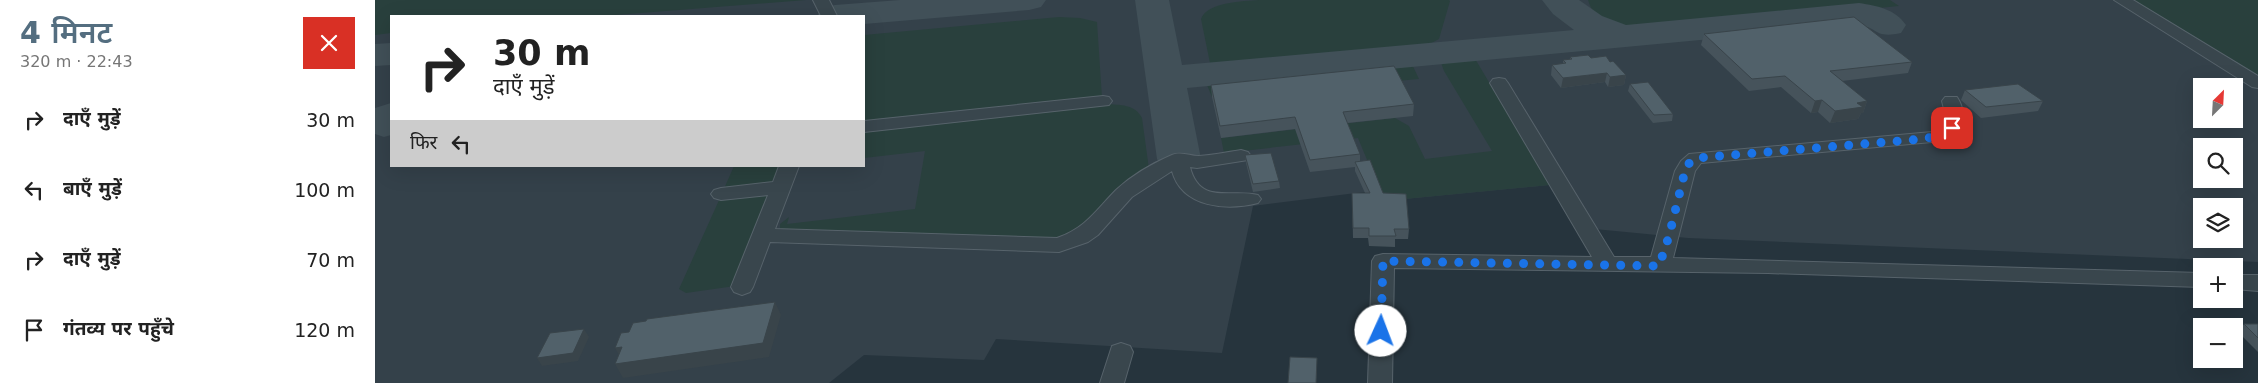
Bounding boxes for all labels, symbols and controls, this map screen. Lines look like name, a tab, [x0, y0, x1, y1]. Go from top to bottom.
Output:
text: 4 मिनट	[20, 15, 112, 50]
button: close	[303, 17, 355, 69]
text: 30 m	[493, 33, 590, 73]
icon: right	[410, 35, 475, 100]
text: 320 m · 22:43	[20, 52, 133, 71]
text: दाएँ मुड़ें	[493, 74, 554, 99]
north arrow	[2193, 78, 2243, 128]
map controls	[2193, 78, 2243, 368]
icon: right	[20, 106, 48, 134]
text: दाएँ मुड़ें	[63, 107, 121, 129]
pin	[1931, 107, 1973, 149]
text: 30 m	[306, 109, 355, 131]
icon: arrive	[1938, 114, 1966, 142]
icon: left	[447, 130, 475, 158]
text: फिर	[410, 131, 437, 153]
button: search	[2193, 138, 2243, 188]
icon: left	[20, 176, 48, 204]
text: बाएँ मुड़ें	[63, 177, 122, 199]
text: 100 m	[294, 179, 355, 201]
button: layers	[2193, 198, 2243, 248]
icon: right	[20, 246, 48, 274]
text: दाएँ मुड़ें	[63, 247, 121, 269]
text: 70 m	[306, 249, 355, 271]
button: +	[2193, 258, 2243, 308]
position arrow	[1354, 304, 1406, 356]
icon: arrive	[20, 316, 48, 344]
text: गंतव्य पर पहुँचे	[63, 317, 174, 339]
button: −	[2193, 318, 2243, 368]
text: 120 m	[294, 319, 355, 341]

